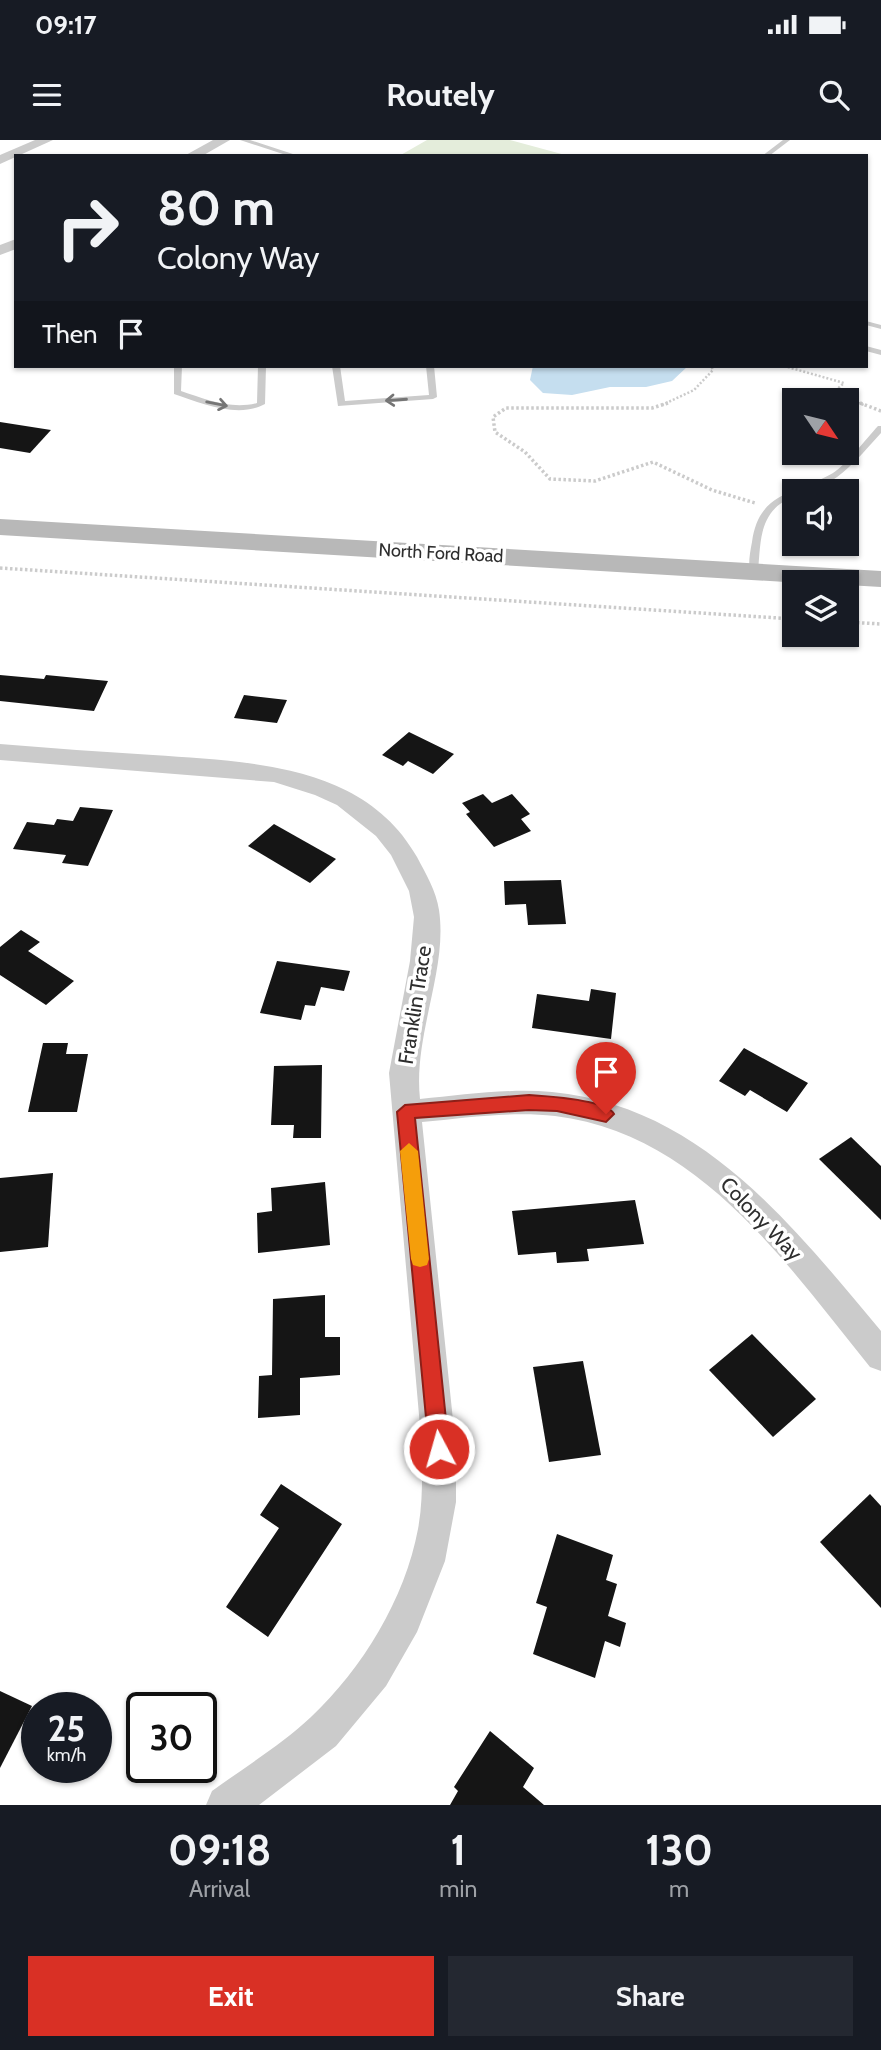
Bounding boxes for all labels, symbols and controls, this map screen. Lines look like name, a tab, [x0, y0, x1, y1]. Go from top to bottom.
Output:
text: 09:17	[35, 9, 97, 41]
text: Routely	[386, 75, 495, 114]
icon: menu	[28, 76, 66, 114]
icon: search	[815, 76, 853, 114]
text: 80 m	[157, 178, 275, 237]
icon: right	[42, 182, 133, 273]
text: Colony Way	[157, 238, 320, 277]
icon: arrive	[112, 315, 150, 353]
text: Then	[42, 318, 98, 350]
north arrow	[782, 388, 859, 466]
map controls	[782, 388, 859, 647]
one-way arrow	[385, 394, 408, 407]
one-way arrow	[205, 397, 228, 411]
button: sound	[782, 479, 859, 556]
street label: North Ford Road	[378, 539, 504, 567]
button: layers	[782, 570, 859, 647]
street label: Franklin Trace	[393, 944, 436, 1066]
pin	[576, 1042, 636, 1114]
icon: arrive	[587, 1053, 625, 1091]
street label: Colony Way	[715, 1172, 808, 1266]
position arrow	[402, 1412, 476, 1486]
speed limit sign: 30	[126, 1692, 217, 1783]
text: 25	[48, 1707, 85, 1750]
text: km/h	[47, 1744, 86, 1766]
text: 09:18	[168, 1824, 271, 1876]
text: 1	[451, 1824, 466, 1876]
text: 130	[645, 1824, 713, 1876]
text: Arrival	[189, 1875, 250, 1903]
text: min	[439, 1875, 477, 1903]
text: m	[669, 1875, 689, 1903]
button: Exit	[28, 1956, 434, 2036]
button: Share	[448, 1956, 853, 2036]

